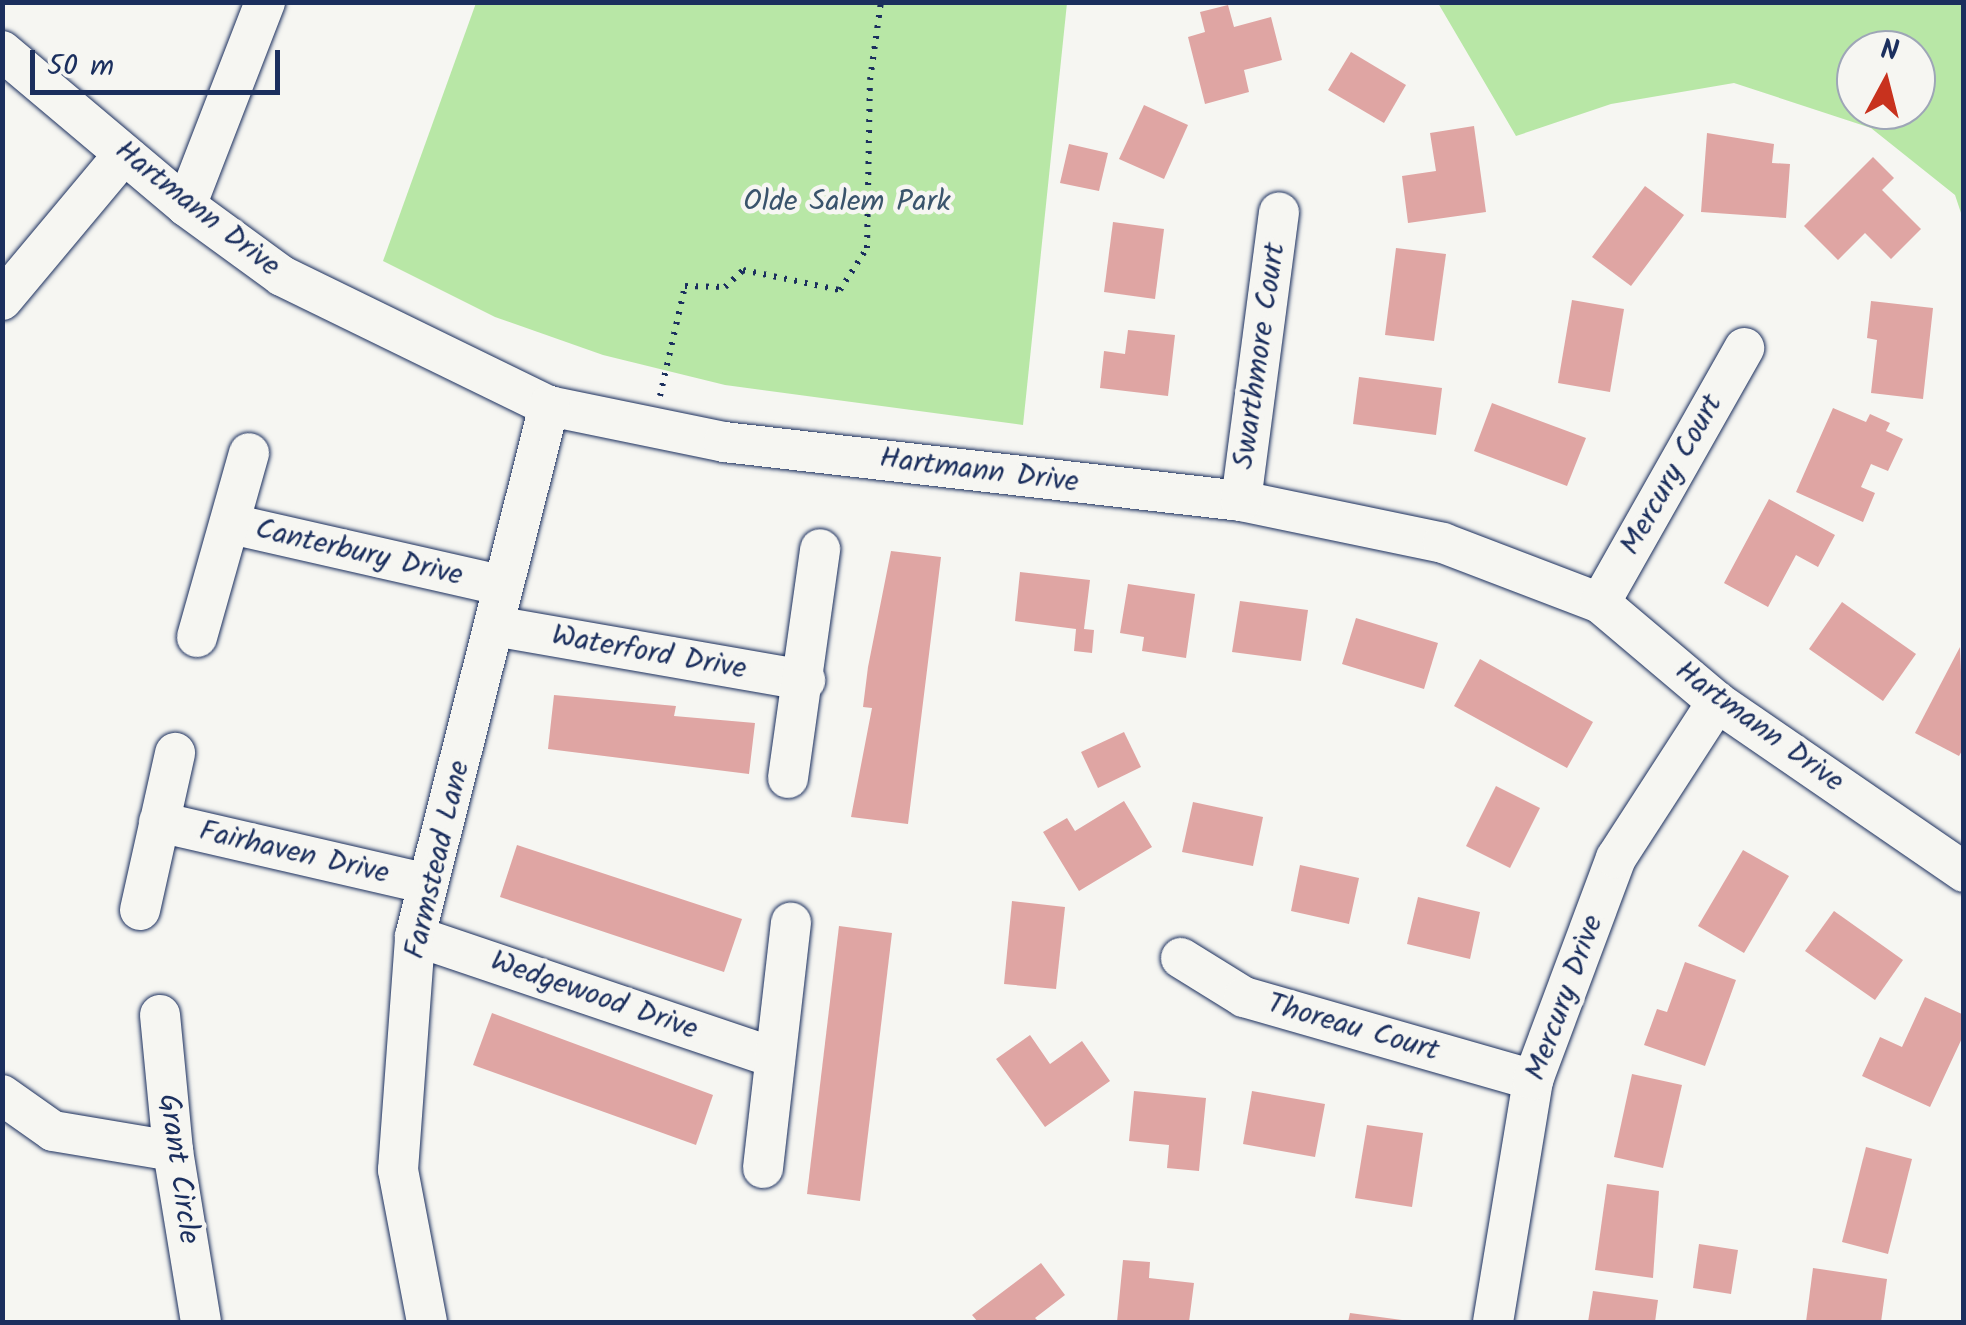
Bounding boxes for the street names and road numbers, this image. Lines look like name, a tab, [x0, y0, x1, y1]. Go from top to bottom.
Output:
street label: Hartmann Drive	[107, 133, 287, 285]
street label: Swarthmore Court	[1226, 240, 1294, 472]
street label: Mercury Court	[1613, 388, 1731, 562]
street label: Hartmann Drive	[877, 441, 1081, 501]
street label: Canterbury Drive	[252, 512, 466, 594]
street label: Waterford Drive	[549, 618, 749, 688]
street label: Hartmann Drive	[1667, 654, 1851, 800]
street label: Farmstead Lane	[398, 757, 478, 963]
street label: Fairhaven Drive	[196, 814, 392, 892]
street label: Mercury Drive	[1518, 910, 1612, 1086]
street label: Wedgewood Drive	[486, 944, 702, 1048]
street label: Thoreau Court	[1263, 986, 1443, 1070]
street label: Grant Circle	[150, 1092, 206, 1246]

